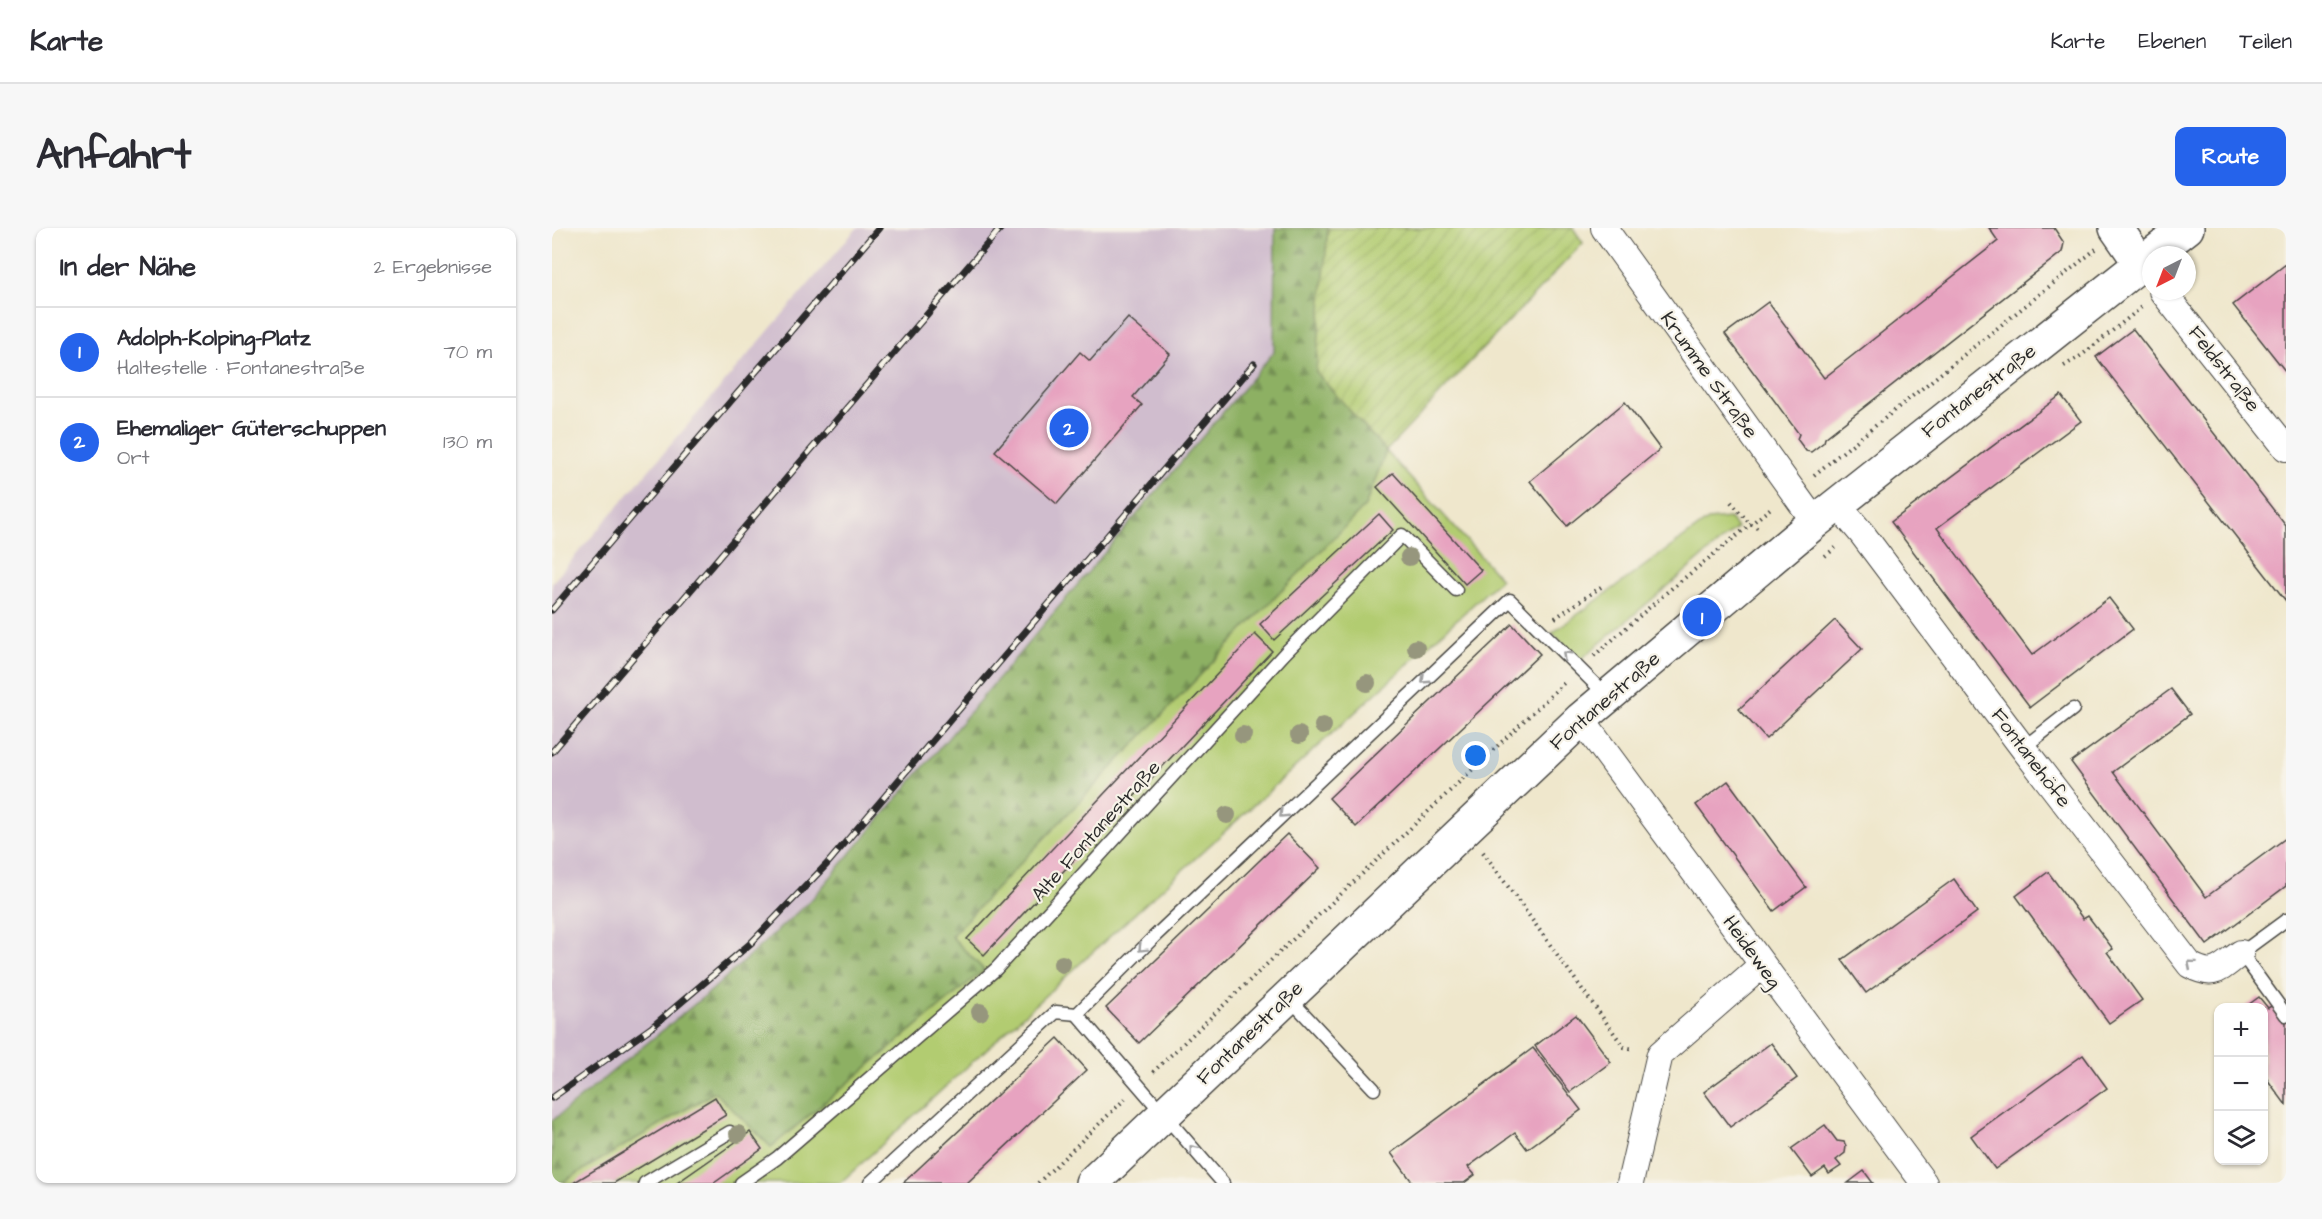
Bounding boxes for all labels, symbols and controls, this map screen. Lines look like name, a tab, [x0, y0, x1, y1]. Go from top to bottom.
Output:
text: Karte	[30, 22, 103, 61]
text: Karte	[2050, 27, 2105, 56]
text: Ebenen	[2138, 27, 2206, 56]
text: Teilen	[2239, 27, 2292, 56]
text: Anfahrt	[36, 127, 191, 185]
button: Route	[2175, 127, 2286, 186]
north arrow	[2142, 246, 2196, 300]
text: In der Nähe	[60, 249, 196, 285]
text: 2 Ergebnisse	[373, 253, 492, 281]
street label: Krumme Straße	[1653, 306, 1765, 444]
street label: Feldstraße	[2181, 320, 2267, 418]
text: Adolph-Kolping-Platz	[117, 323, 311, 354]
street label: Fontanestraße	[1916, 337, 2042, 445]
text: 1	[78, 338, 81, 366]
text: 70 m	[444, 338, 492, 366]
text: Haltestelle · Fontanestraße	[117, 354, 365, 382]
pin: 2	[1050, 406, 1088, 450]
text: Ehemaliger Güterschuppen	[117, 413, 386, 444]
text: 2	[74, 428, 85, 456]
text: 130 m	[443, 428, 492, 456]
text: Ort	[117, 444, 150, 472]
pin: 1	[1682, 594, 1722, 640]
street label: Fontanestraße	[1544, 645, 1667, 757]
one-way arrow	[1563, 652, 1574, 663]
one-way arrow	[1422, 673, 1432, 684]
street label: Fontanehöfe	[1984, 702, 2078, 814]
your location	[1461, 741, 1490, 770]
street label: Alte Fontanestraße	[1025, 754, 1167, 908]
one-way arrow	[1280, 806, 1291, 817]
street label: Heideweg	[1715, 910, 1788, 995]
one-way arrow	[1139, 941, 1150, 952]
one-way arrow	[2187, 960, 2198, 971]
street label: Fontanestraße	[1190, 975, 1310, 1091]
map controls	[2214, 1003, 2268, 1165]
button: +	[2214, 1003, 2268, 1057]
button: −	[2214, 1057, 2268, 1111]
button: layers	[2214, 1111, 2268, 1165]
one-way arrow	[1189, 1145, 1200, 1156]

